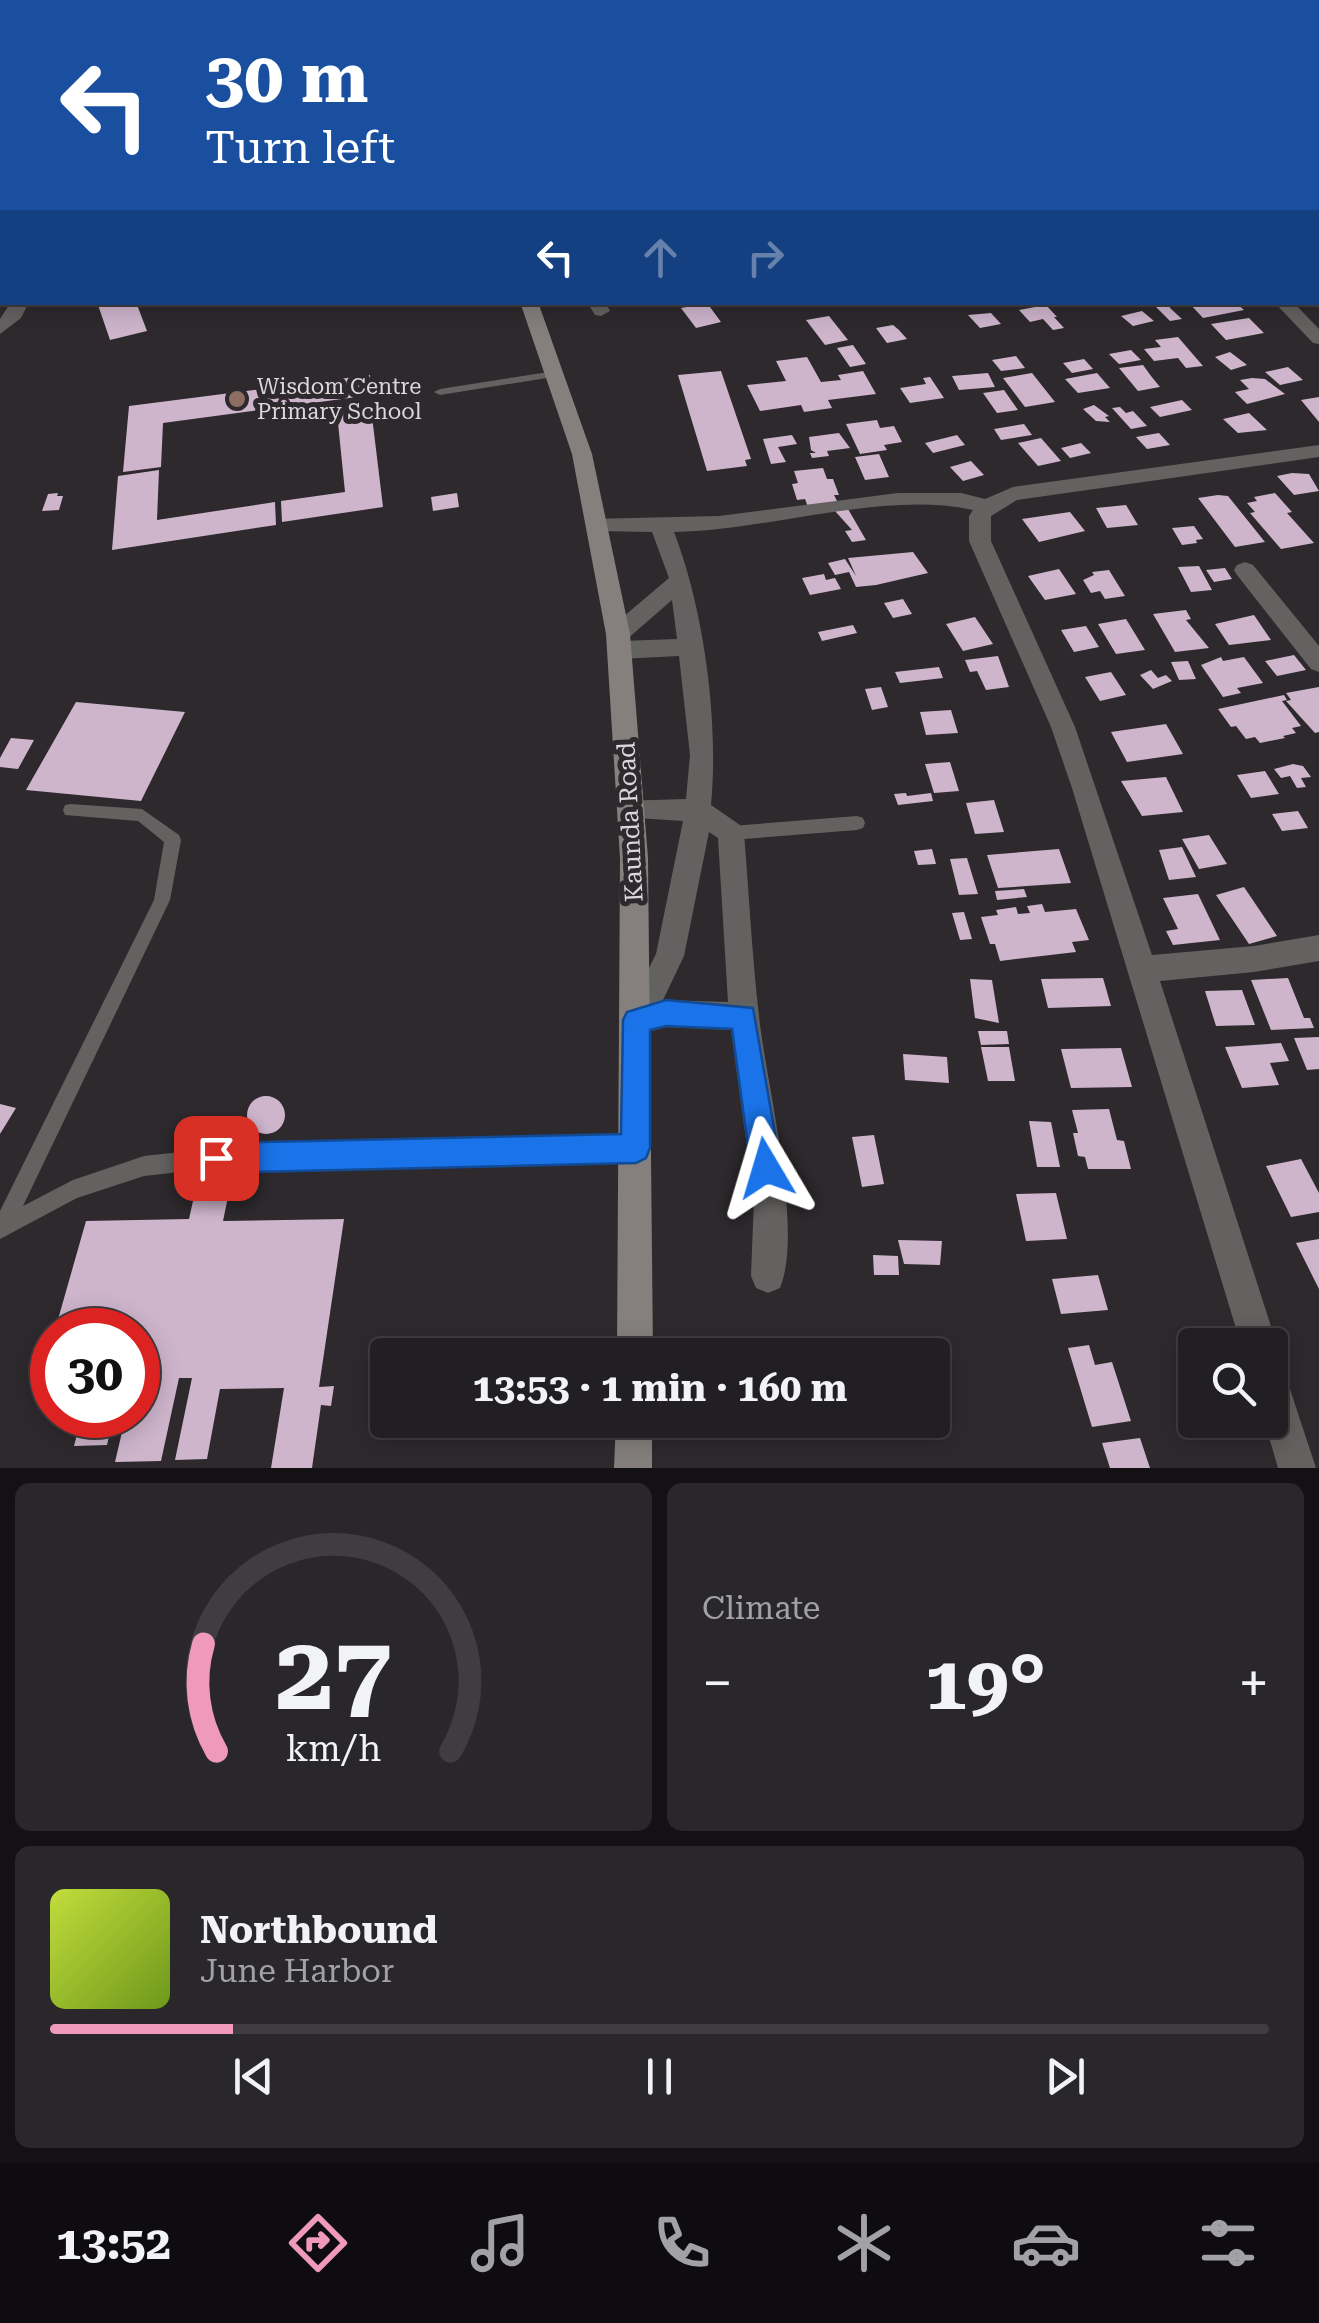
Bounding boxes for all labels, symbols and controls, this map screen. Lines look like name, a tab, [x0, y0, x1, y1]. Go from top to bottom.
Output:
text: 30 m	[205, 37, 369, 119]
icon: left	[40, 40, 170, 170]
text: Turn left	[205, 121, 395, 174]
icon: left	[528, 230, 583, 285]
icon: ahead	[633, 230, 688, 285]
icon: right	[738, 230, 793, 285]
place label: Wisdom Centre Primary School	[257, 374, 422, 424]
marker: Wisdom Centre Primary School	[226, 388, 248, 410]
street label: Kaunda Road	[611, 741, 649, 903]
pin	[174, 1116, 259, 1201]
position arrow	[714, 1116, 818, 1220]
icon: arrive	[189, 1131, 244, 1186]
speed limit sign: 30	[30, 1308, 160, 1438]
map controls	[1178, 1328, 1288, 1438]
button: search	[1178, 1328, 1288, 1438]
text: 13:53 · 1 min · 160 m	[473, 1366, 847, 1410]
text: Climate	[702, 1589, 820, 1627]
text: 27	[275, 1613, 392, 1734]
text: 19°	[925, 1639, 1046, 1727]
text: −	[702, 1651, 733, 1715]
text: +	[1238, 1651, 1269, 1715]
text: km/h	[286, 1728, 381, 1770]
text: Northbound	[200, 1908, 438, 1952]
text: June Harbor	[200, 1952, 394, 1990]
icon: previous	[226, 2049, 281, 2104]
icon: pause	[632, 2049, 687, 2104]
icon: next	[1038, 2049, 1093, 2104]
icon: directions	[283, 2208, 353, 2278]
icon: music	[465, 2208, 535, 2278]
icon: phone	[647, 2208, 717, 2278]
icon: climate	[829, 2208, 899, 2278]
icon: car	[1011, 2208, 1081, 2278]
icon: filters	[1193, 2208, 1263, 2278]
text: 13:52	[56, 2217, 171, 2270]

